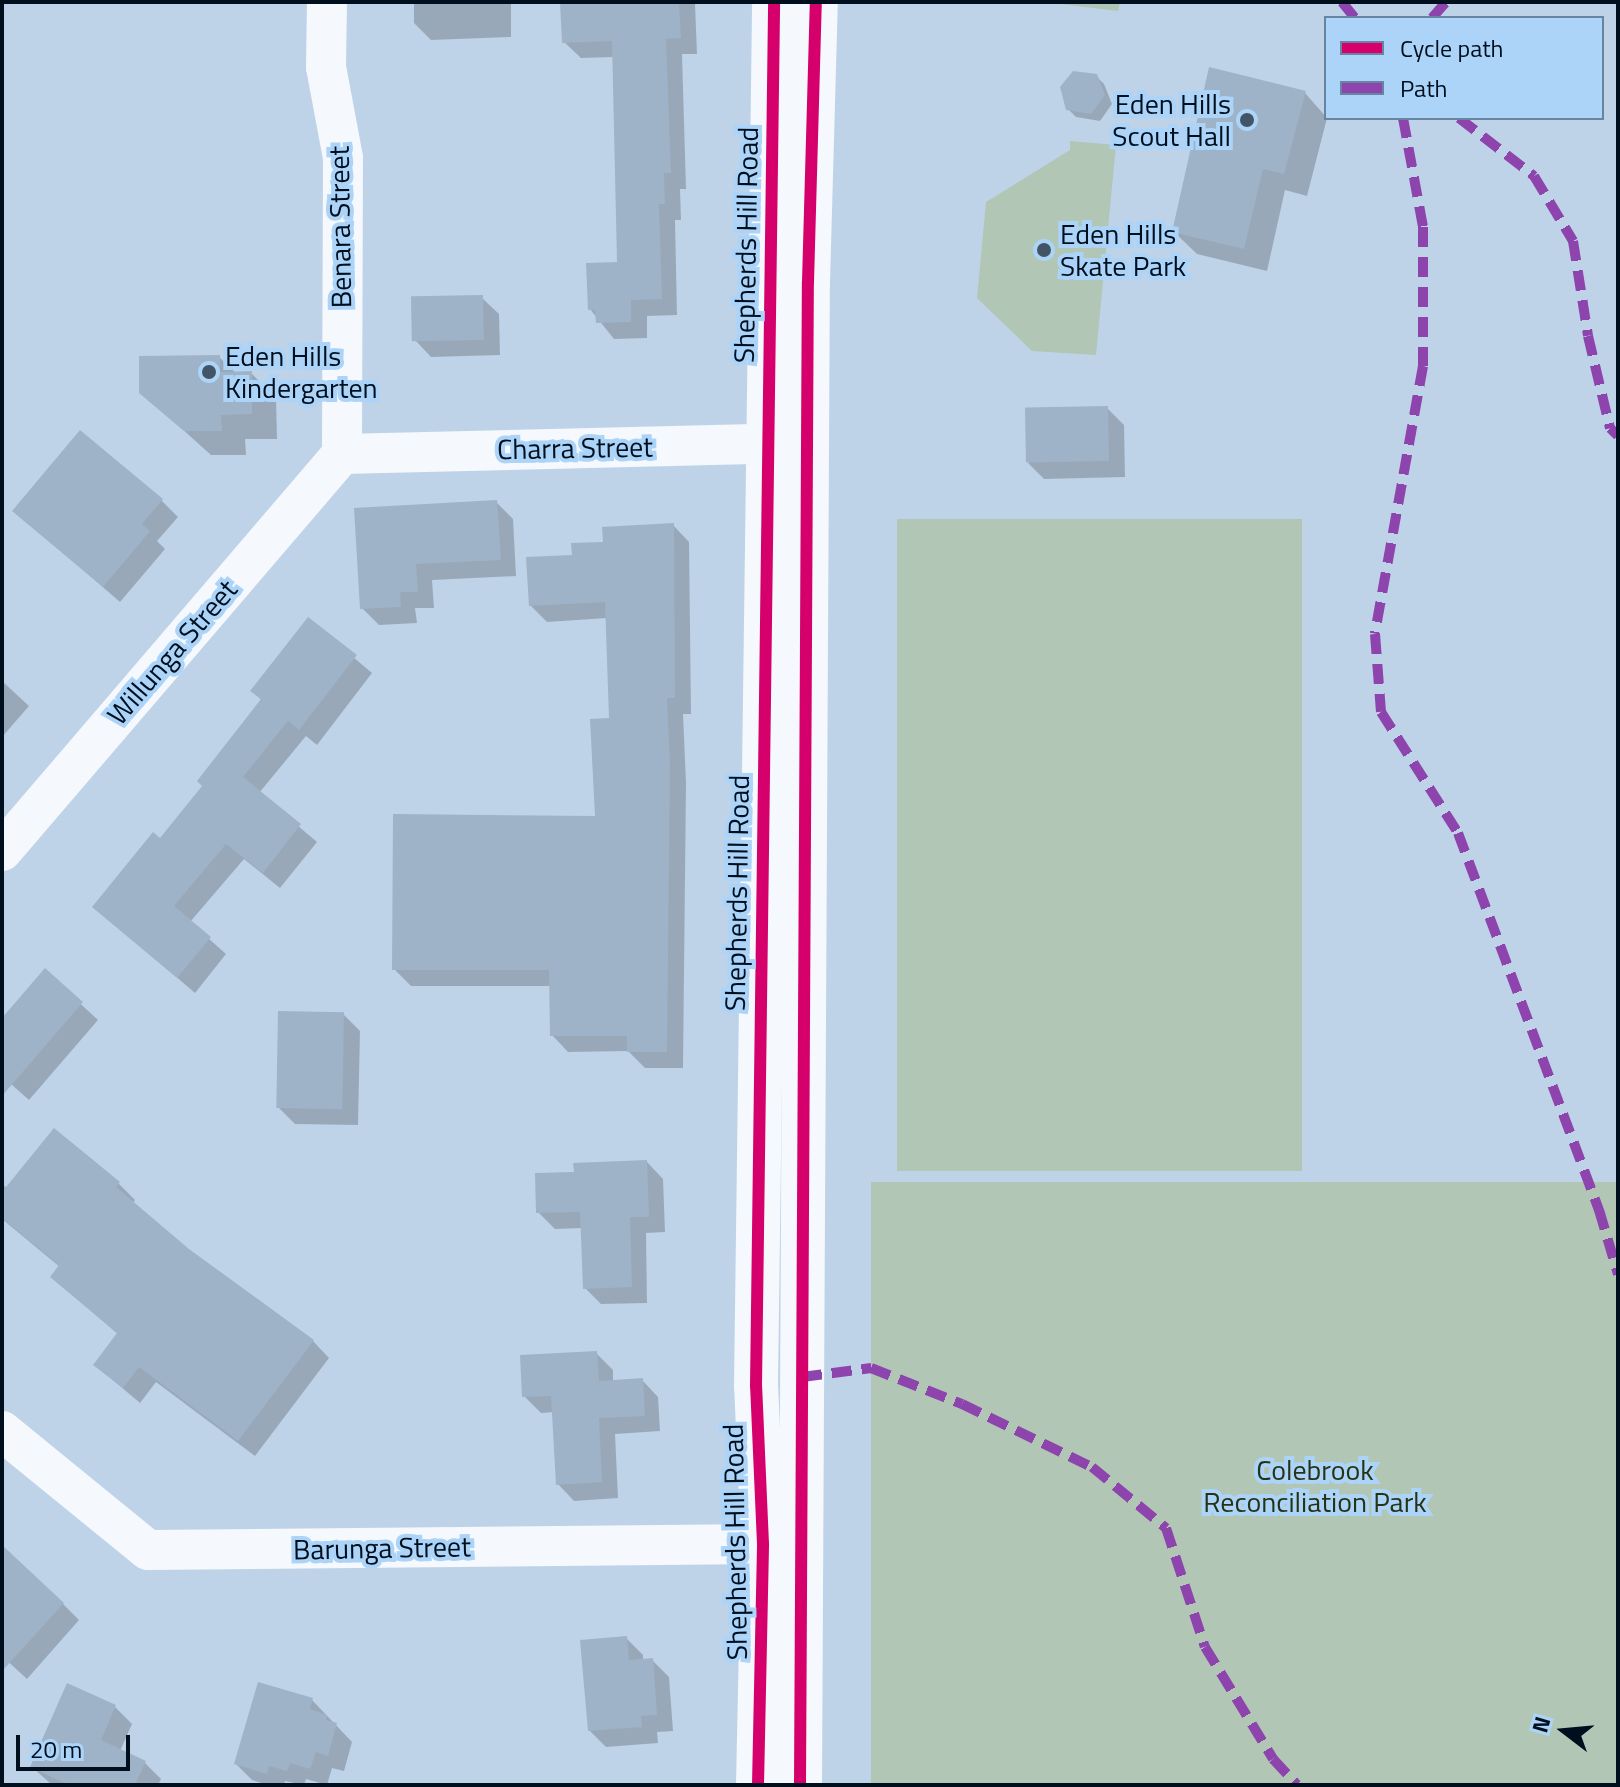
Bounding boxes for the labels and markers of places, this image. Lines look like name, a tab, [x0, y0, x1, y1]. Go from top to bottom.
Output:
place label: Eden Hills Scout Hall	[1112, 87, 1231, 153]
marker: Eden Hills Scout Hall	[1238, 111, 1256, 129]
place label: Eden Hills Skate Park	[1060, 217, 1186, 283]
marker: Eden Hills Skate Park	[1035, 241, 1053, 259]
place label: Eden Hills Kindergarten	[225, 339, 378, 405]
marker: Eden Hills Kindergarten	[200, 363, 218, 381]

